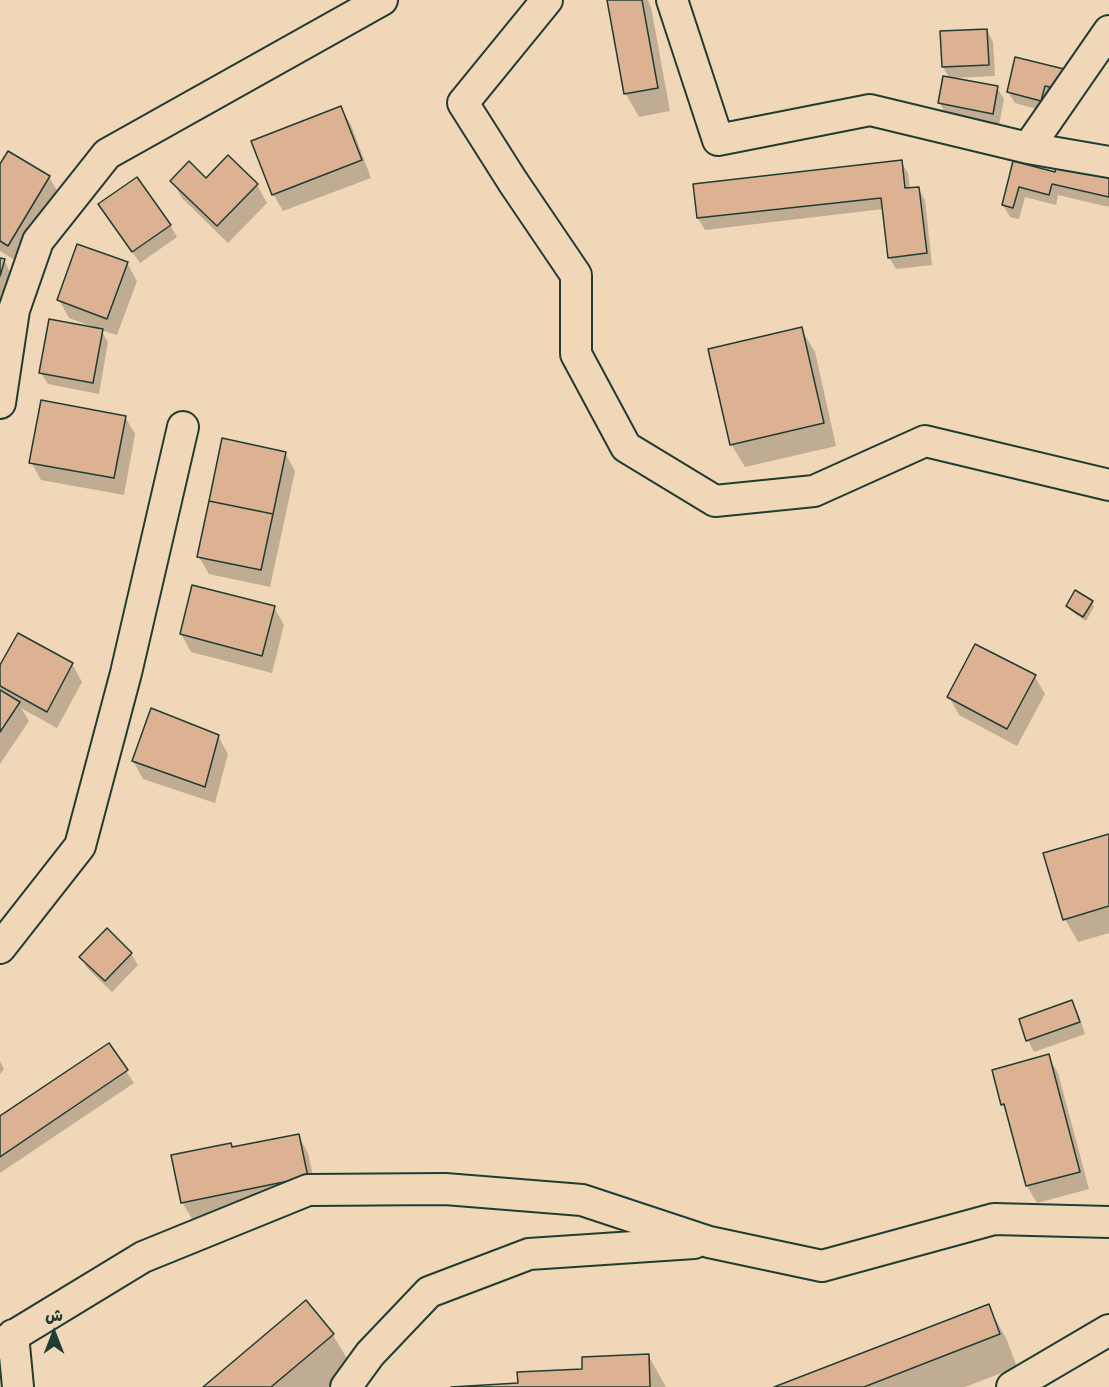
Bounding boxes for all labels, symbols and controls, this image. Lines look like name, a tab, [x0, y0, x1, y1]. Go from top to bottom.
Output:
north arrow	[24, 1303, 84, 1363]
text: ش	[45, 1304, 63, 1325]

